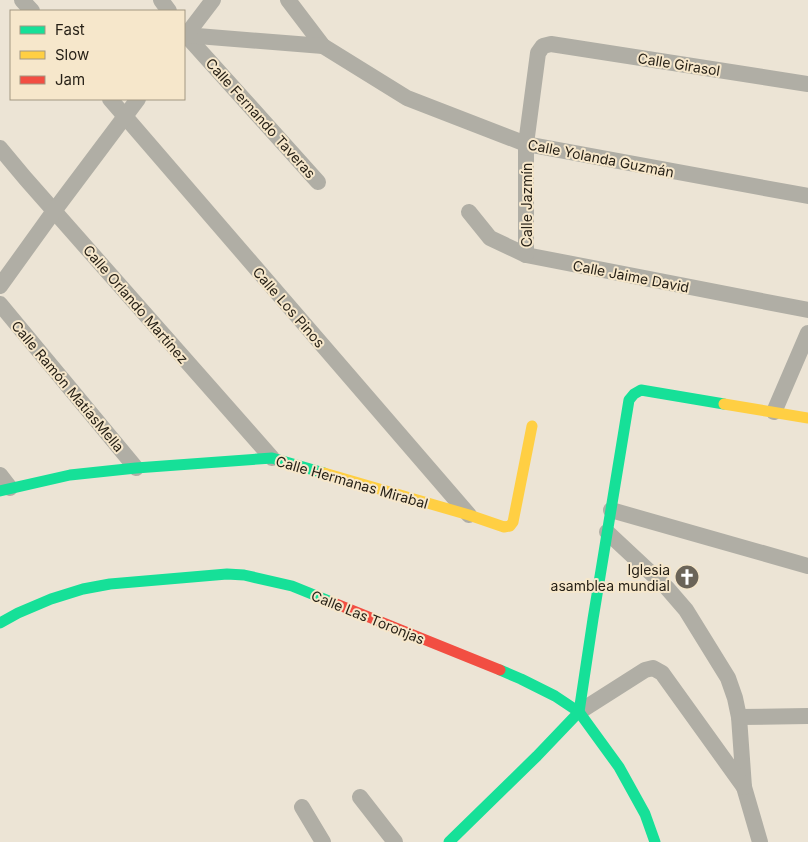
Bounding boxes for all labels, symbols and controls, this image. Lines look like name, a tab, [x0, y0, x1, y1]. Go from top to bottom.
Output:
legend	[10, 10, 185, 100]
text: Fast	[55, 20, 85, 39]
text: Slow	[55, 45, 89, 64]
street label: Calle Girasol	[637, 49, 721, 79]
street label: Calle Fernando Taveras	[203, 54, 319, 182]
text: Jam	[55, 70, 85, 89]
street label: Calle Yolanda Guzmán	[526, 135, 676, 181]
street label: Calle Jazmín	[518, 163, 535, 247]
street label: Calle Orlando Martínez	[80, 241, 192, 367]
street label: Calle Jaime David	[571, 256, 691, 296]
street label: Calle Los Pinos	[249, 263, 329, 351]
street label: Calle Ramón MatíasMella	[8, 317, 128, 455]
street label: Calle Hermanas Mirabal	[274, 452, 430, 512]
place label: Iglesia asamblea mundial	[551, 561, 670, 594]
church icon: Iglesia asamblea mundial	[674, 564, 700, 590]
street label: Calle Las Toronjas	[309, 586, 427, 648]

